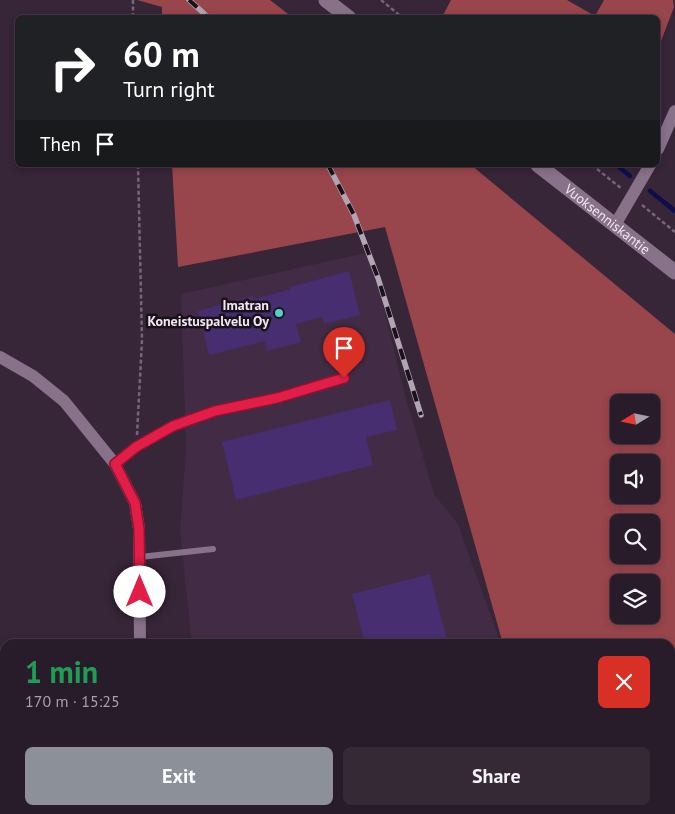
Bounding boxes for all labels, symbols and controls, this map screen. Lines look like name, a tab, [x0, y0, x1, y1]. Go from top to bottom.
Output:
text: 60 m	[123, 31, 200, 77]
icon: right	[40, 35, 105, 100]
text: Turn right	[123, 75, 215, 103]
icon: arrive	[91, 130, 119, 158]
text: Then	[40, 132, 81, 156]
street label: Vuoksenniskantie	[560, 179, 654, 258]
place label: Imatran Koneistuspalvelu Oy	[147, 296, 269, 330]
marker: Imatran Koneistuspalvelu Oy	[273, 307, 285, 319]
pin	[323, 327, 365, 378]
icon: arrive	[330, 334, 358, 362]
north arrow	[610, 394, 660, 444]
map controls	[610, 394, 660, 624]
button: sound	[610, 454, 660, 504]
button: search	[610, 514, 660, 564]
position arrow	[113, 565, 165, 617]
button: layers	[610, 574, 660, 624]
text: 1 min	[25, 652, 98, 691]
button: close	[598, 656, 650, 708]
text: 170 m · 15:25	[25, 691, 120, 711]
button: Exit	[25, 747, 333, 805]
button: Share	[343, 747, 650, 805]

